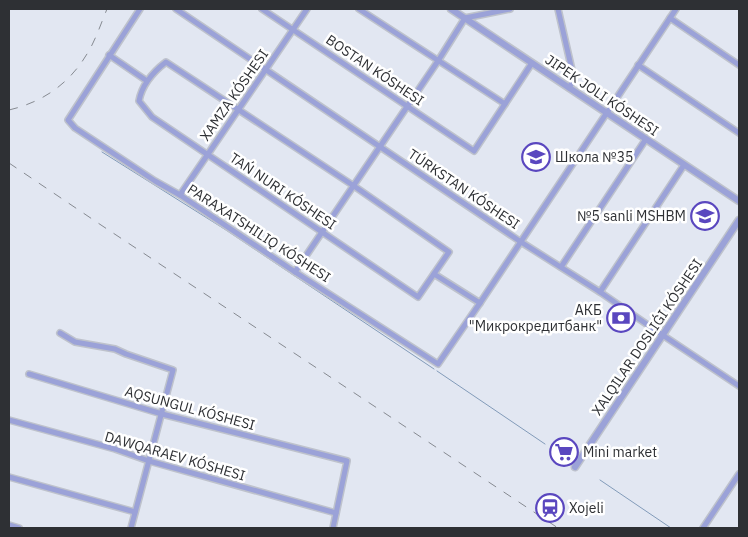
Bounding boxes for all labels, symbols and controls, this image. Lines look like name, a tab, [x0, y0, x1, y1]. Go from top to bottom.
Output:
street label: BOSTAN KÓSHESI	[322, 30, 428, 110]
street label: XAMZA KÓSHESI	[195, 45, 272, 144]
street label: JIPEK JOLI KÓSHESI	[542, 50, 663, 140]
school or university icon: Школа №35	[521, 142, 551, 172]
street label: TÚRKSTAN KÓSHESI	[405, 144, 524, 233]
street label: TAŃ NURI KÓSHESI	[226, 148, 340, 233]
place label: Школа №35	[555, 148, 634, 166]
street label: PARAXATSHILIQ KÓSHESI	[184, 179, 335, 286]
school or university icon: №5 sanli MSHBM	[690, 201, 720, 231]
place label: №5 sanli MSHBM	[577, 207, 686, 225]
street label: XALQILAR DOSLIǴI KÓSHESI	[587, 255, 706, 419]
place label: АКБ "Микрокредитбанк"	[469, 301, 602, 335]
bank icon: АКБ "Микрокредитбанк"	[606, 303, 636, 333]
street label: AQSUNGUL KÓSHESI	[123, 381, 257, 434]
street label: DAWQARAEV KÓSHESI	[103, 426, 248, 485]
supermarket icon: Mini market	[549, 437, 579, 467]
place label: Mini market	[583, 443, 657, 461]
station icon: Xojeli	[535, 493, 565, 523]
place label: Xojeli	[569, 499, 604, 517]

